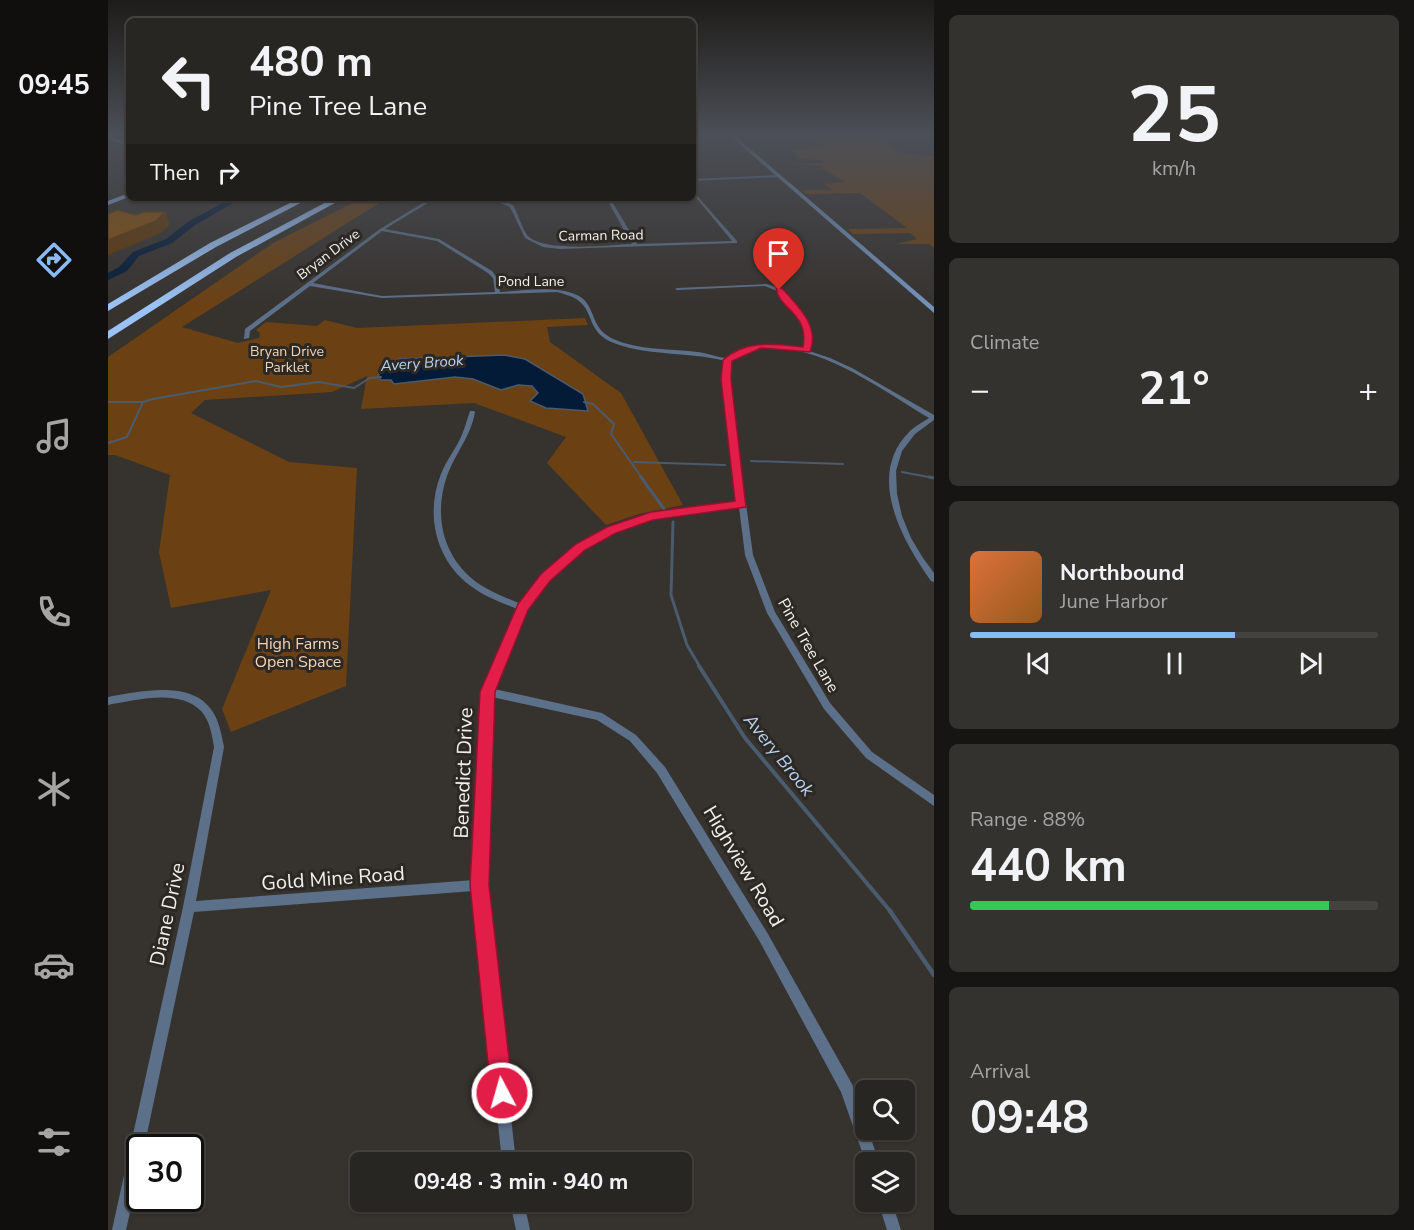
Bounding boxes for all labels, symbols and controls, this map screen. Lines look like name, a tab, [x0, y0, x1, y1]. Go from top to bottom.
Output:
text: 480 m	[249, 34, 373, 91]
icon: left	[150, 42, 228, 120]
text: 25	[1127, 62, 1221, 169]
text: 09:45	[18, 67, 90, 104]
text: Pine Tree Lane	[249, 88, 427, 125]
text: km/h	[1152, 155, 1196, 182]
icon: right	[212, 156, 245, 189]
text: Then	[150, 158, 200, 188]
street label: Bryan Drive	[293, 225, 364, 284]
street label: Carman Road	[558, 225, 644, 246]
pin	[753, 228, 804, 290]
icon: arrive	[762, 237, 795, 270]
icon: directions	[33, 239, 75, 281]
street label: Pond Lane	[498, 272, 564, 291]
text: Climate	[970, 329, 1039, 356]
park label: Bryan Drive Parklet	[250, 342, 324, 377]
water label: Avery Brook	[379, 350, 465, 376]
text: 21°	[1138, 359, 1210, 420]
text: −	[970, 368, 990, 413]
text: +	[1358, 368, 1378, 413]
icon: music	[33, 415, 75, 457]
text: Northbound	[1060, 558, 1184, 588]
text: June Harbor	[1060, 588, 1168, 615]
icon: phone	[33, 591, 75, 633]
street label: Pine Tree Lane	[772, 594, 844, 697]
park label: High Farms Open Space	[255, 633, 341, 673]
icon: previous	[1022, 647, 1055, 680]
icon: pause	[1158, 647, 1191, 680]
icon: next	[1294, 647, 1327, 680]
street label: Benedict Drive	[448, 707, 479, 839]
water label: Avery Brook	[738, 708, 820, 802]
icon: climate	[33, 768, 75, 810]
street label: Highview Road	[697, 801, 790, 932]
text: Range · 88%	[970, 806, 1085, 833]
text: 440 km	[970, 836, 1127, 897]
street label: Diane Drive	[143, 860, 192, 968]
street label: Gold Mine Road	[260, 860, 406, 897]
icon: car	[33, 944, 75, 986]
text: Arrival	[970, 1058, 1030, 1085]
position arrow	[470, 1061, 534, 1125]
map controls	[855, 1080, 915, 1212]
button: search	[855, 1080, 915, 1140]
text: 09:48	[970, 1088, 1089, 1149]
icon: filters	[33, 1121, 75, 1163]
speed limit sign: 30	[126, 1134, 204, 1212]
button: layers	[855, 1152, 915, 1212]
text: 09:48 · 3 min · 940 m	[414, 1167, 628, 1197]

